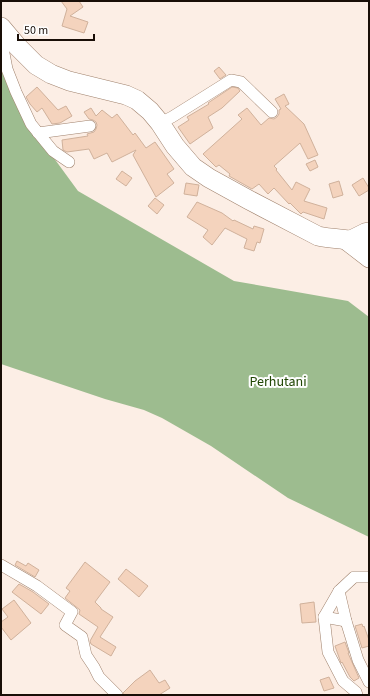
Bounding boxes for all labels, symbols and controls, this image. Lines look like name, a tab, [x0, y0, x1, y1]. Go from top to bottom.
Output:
scale bar	[18, 16, 94, 42]
text: 50 m	[24, 22, 48, 39]
park label: Perhutani	[249, 372, 307, 392]

